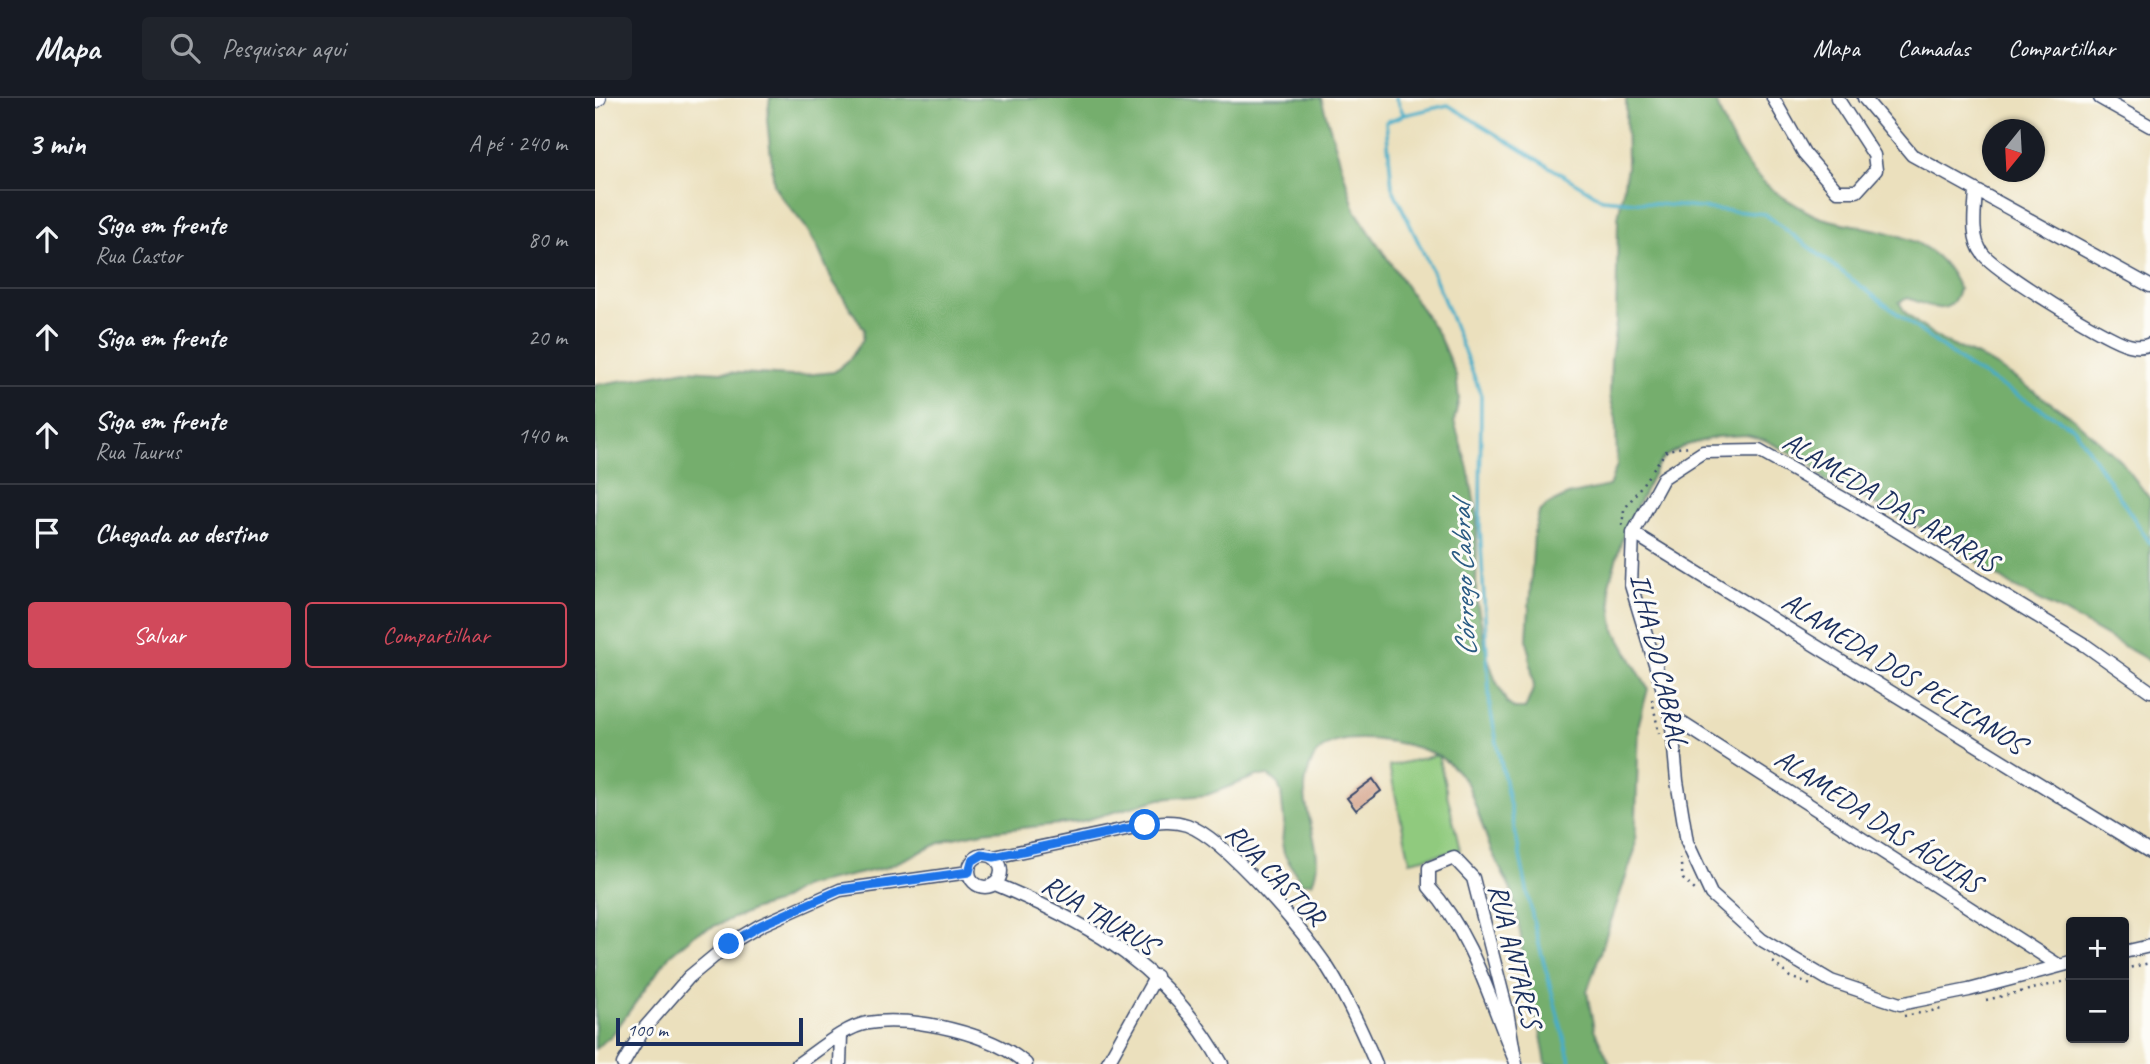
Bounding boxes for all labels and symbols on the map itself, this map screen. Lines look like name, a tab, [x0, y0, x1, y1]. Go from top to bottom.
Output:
north arrow	[1982, 119, 2045, 182]
street label: ALAMEDA DAS ARARAS	[1777, 423, 2008, 581]
water label: Córrego Cabral	[1441, 493, 1485, 657]
street label: ILHA DO CABRAL	[1623, 570, 1697, 751]
street label: ALAMEDA DOS PELICANOS	[1776, 583, 2036, 764]
street label: ALAMEDA DAS ÁGUIAS	[1768, 740, 1992, 902]
route start	[1129, 809, 1160, 840]
street label: RUA CASTOR	[1218, 816, 1335, 935]
street label: RUA TAURUS	[1036, 866, 1168, 965]
street label: RUA ANTARES	[1481, 881, 1551, 1035]
route end	[713, 928, 744, 959]
scale bar	[616, 1015, 803, 1047]

